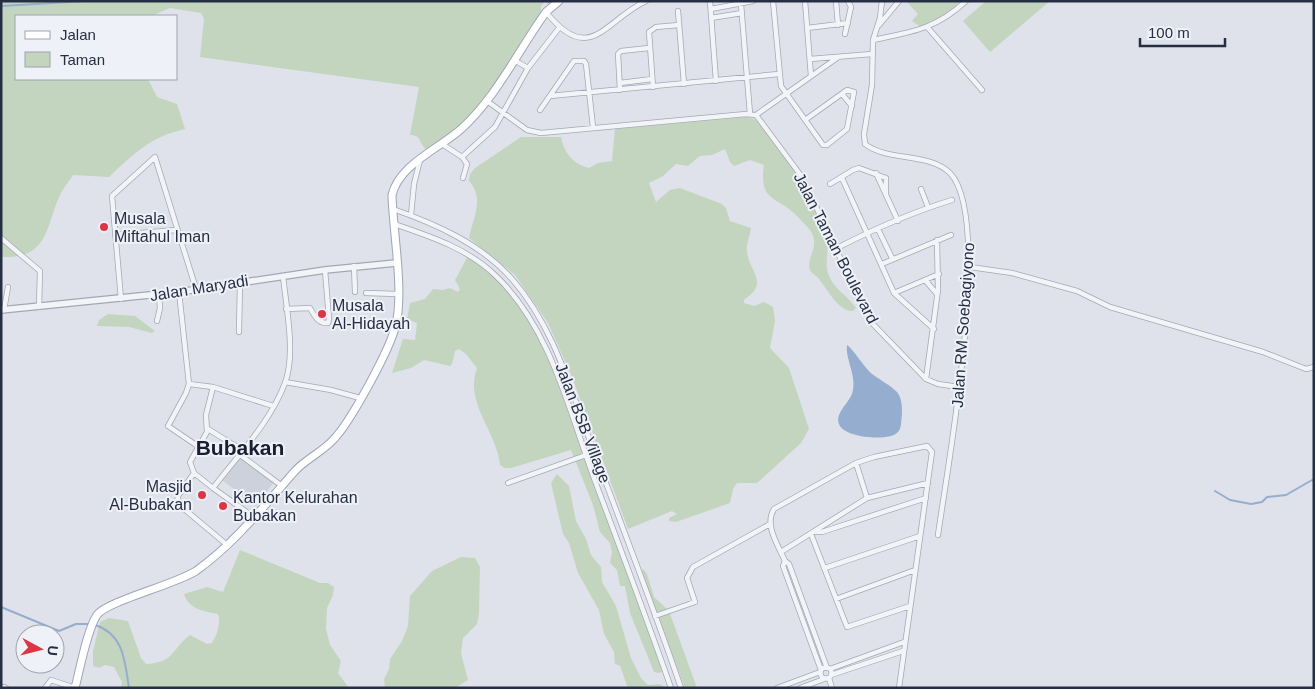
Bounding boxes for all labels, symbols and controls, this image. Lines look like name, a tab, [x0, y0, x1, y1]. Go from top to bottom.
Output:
legend	[15, 15, 178, 80]
scale bar	[1140, 15, 1225, 47]
text: 100 m	[1148, 24, 1190, 41]
text: Jalan	[60, 26, 96, 43]
text: Taman	[60, 51, 105, 68]
street label: Jalan Taman Boulevard	[791, 170, 881, 326]
place label: Musala Miftahul Iman	[114, 210, 210, 245]
marker: Musala Miftahul Iman	[98, 221, 110, 233]
street label: Jalan RM Soebagiyono	[949, 242, 977, 408]
street label: Jalan Maryadi	[148, 272, 250, 304]
place label: Musala Al-Hidayah	[332, 297, 410, 332]
marker: Musala Al-Hidayah	[316, 308, 328, 320]
street label: Jalan BSB Village	[552, 361, 614, 485]
district label: Bubakan	[196, 436, 284, 459]
place label: Masjid Al-Bubakan	[109, 478, 192, 513]
marker: Masjid Al-Bubakan	[196, 489, 208, 501]
place label: Kantor Kelurahan Bubakan	[233, 489, 358, 524]
marker: Kantor Kelurahan Bubakan	[217, 500, 229, 512]
north arrow	[15, 624, 65, 674]
text: U	[44, 645, 61, 657]

